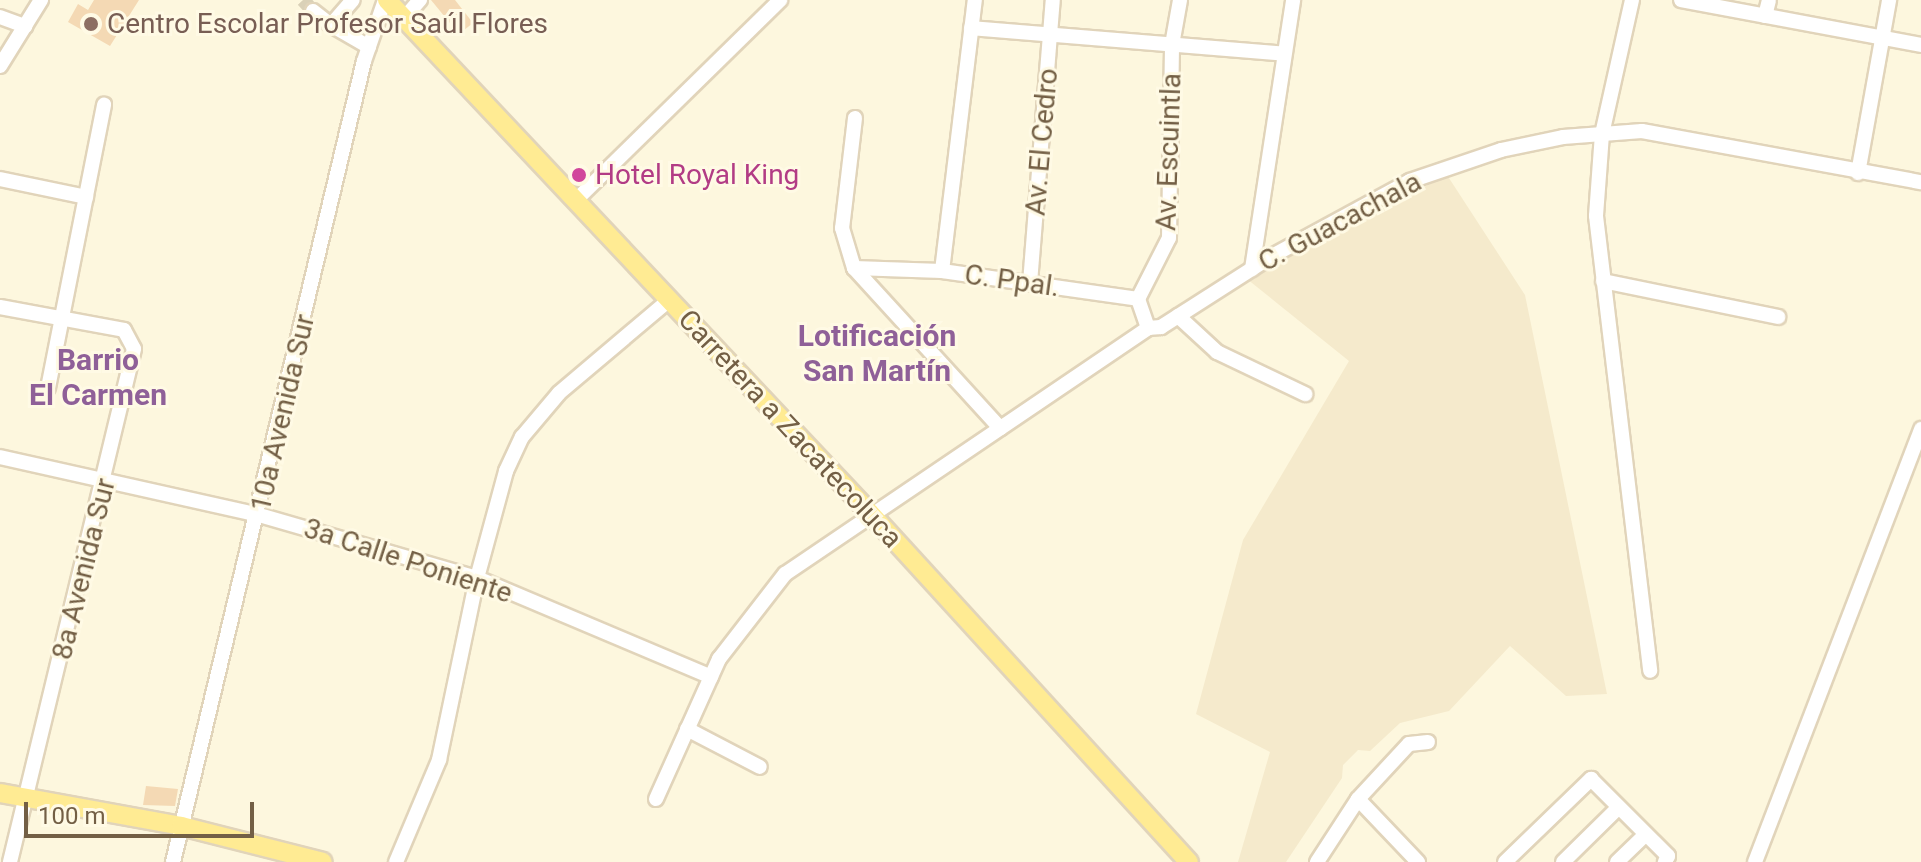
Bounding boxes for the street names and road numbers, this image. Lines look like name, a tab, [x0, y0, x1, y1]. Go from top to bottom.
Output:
street label: Av. El Cedro	[1019, 67, 1065, 217]
street label: Av. Escuintla	[1149, 72, 1189, 232]
street label: C. Guacachala	[1253, 165, 1427, 279]
street label: C. Ppal.	[962, 258, 1062, 304]
street label: Carretera a Zacatecoluca	[671, 303, 909, 555]
street label: 10a Avenida Sur	[244, 311, 322, 515]
street label: 8a Avenida Sur	[45, 475, 123, 663]
street label: 3a Calle Poniente	[300, 512, 516, 610]

